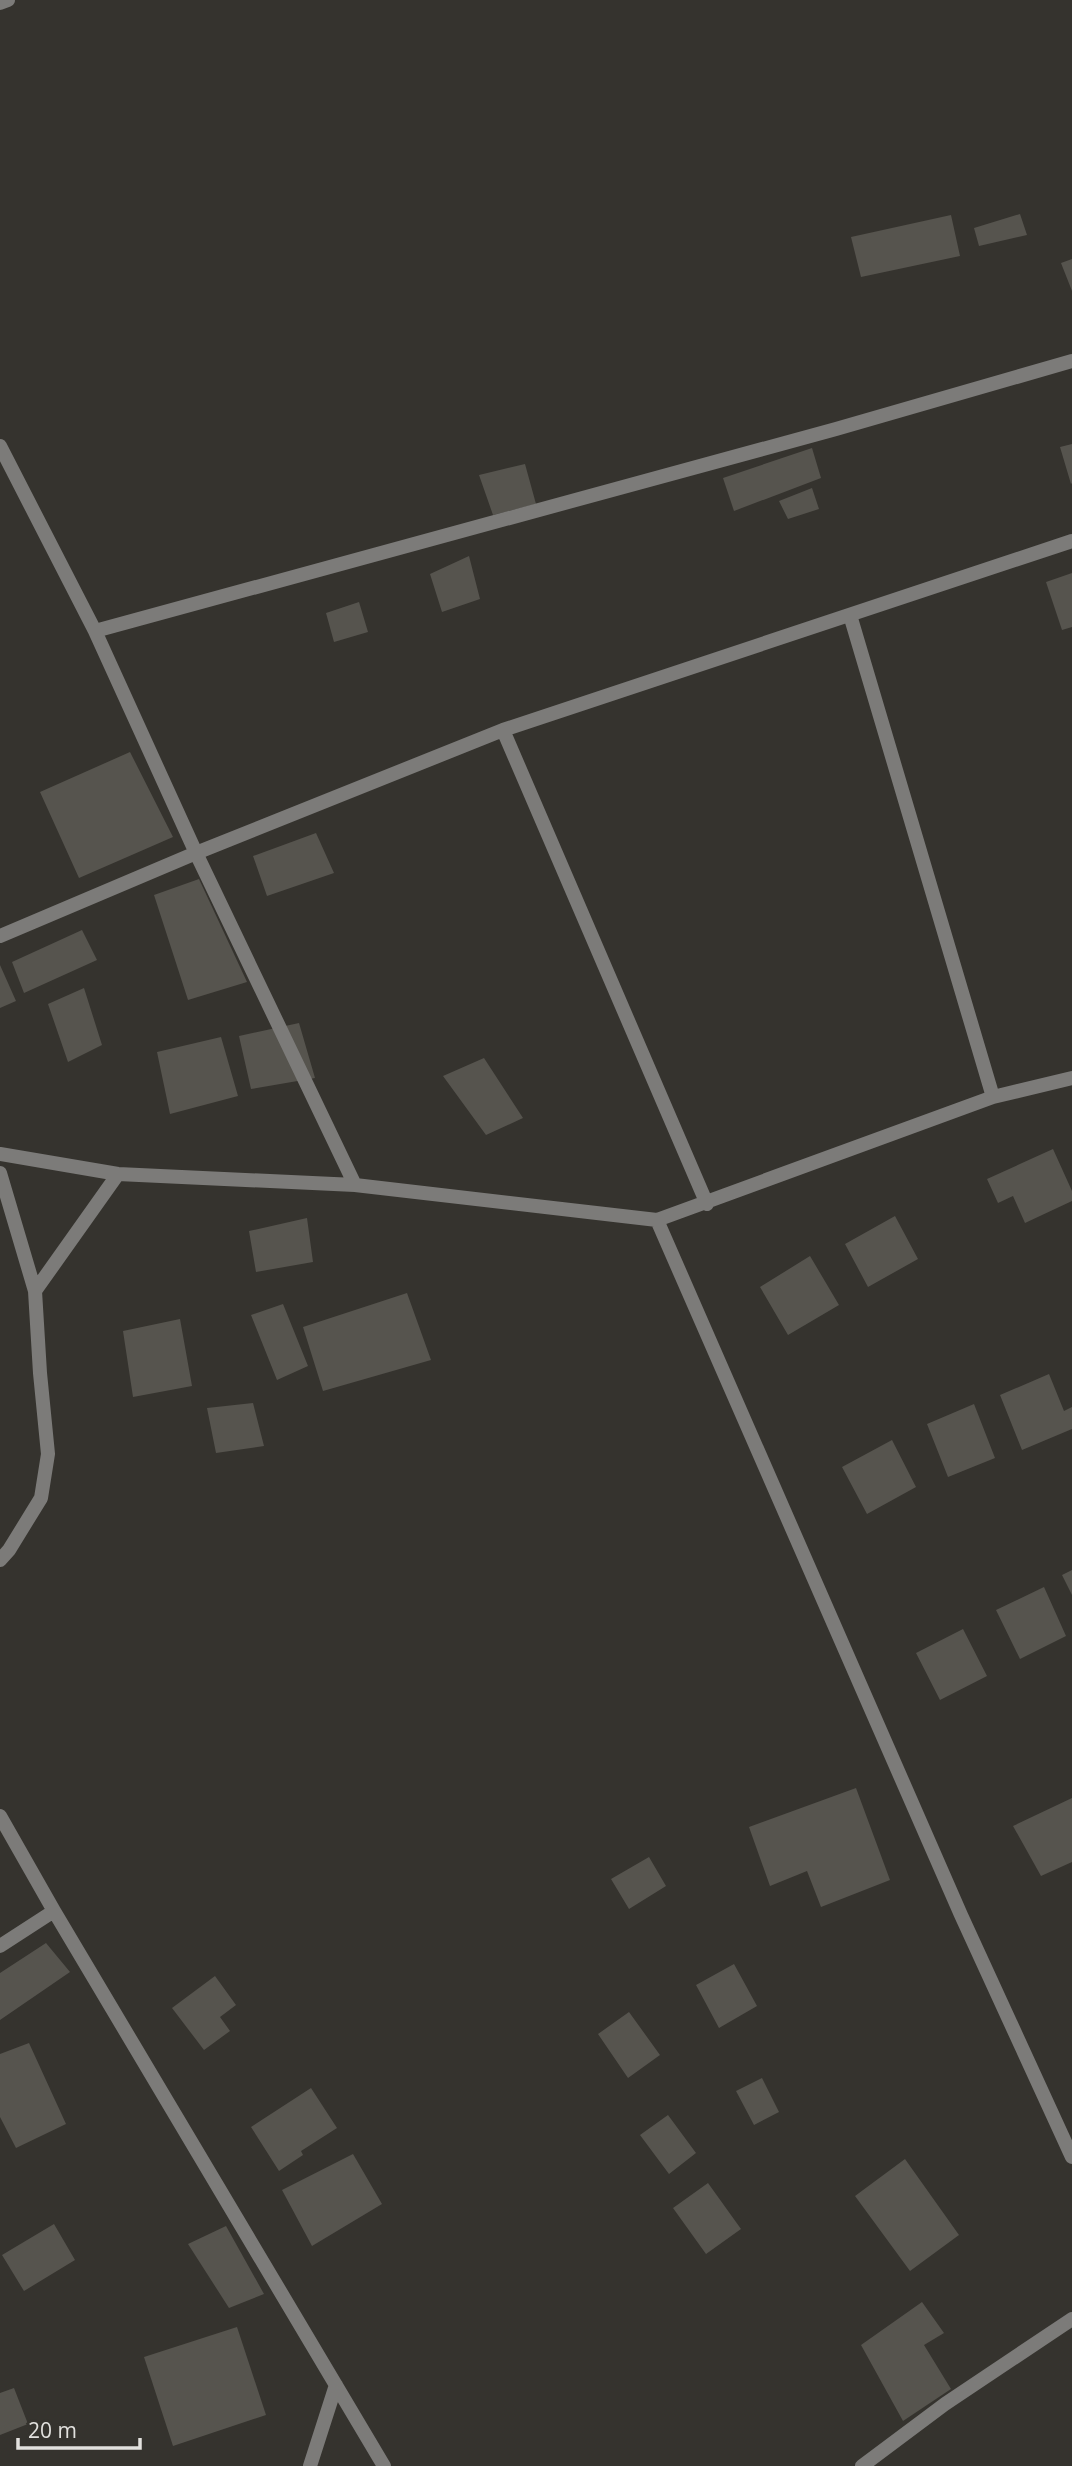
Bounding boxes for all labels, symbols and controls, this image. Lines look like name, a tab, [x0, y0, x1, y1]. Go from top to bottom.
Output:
scale bar	[18, 2406, 140, 2450]
text: 20 m	[28, 2416, 77, 2444]

